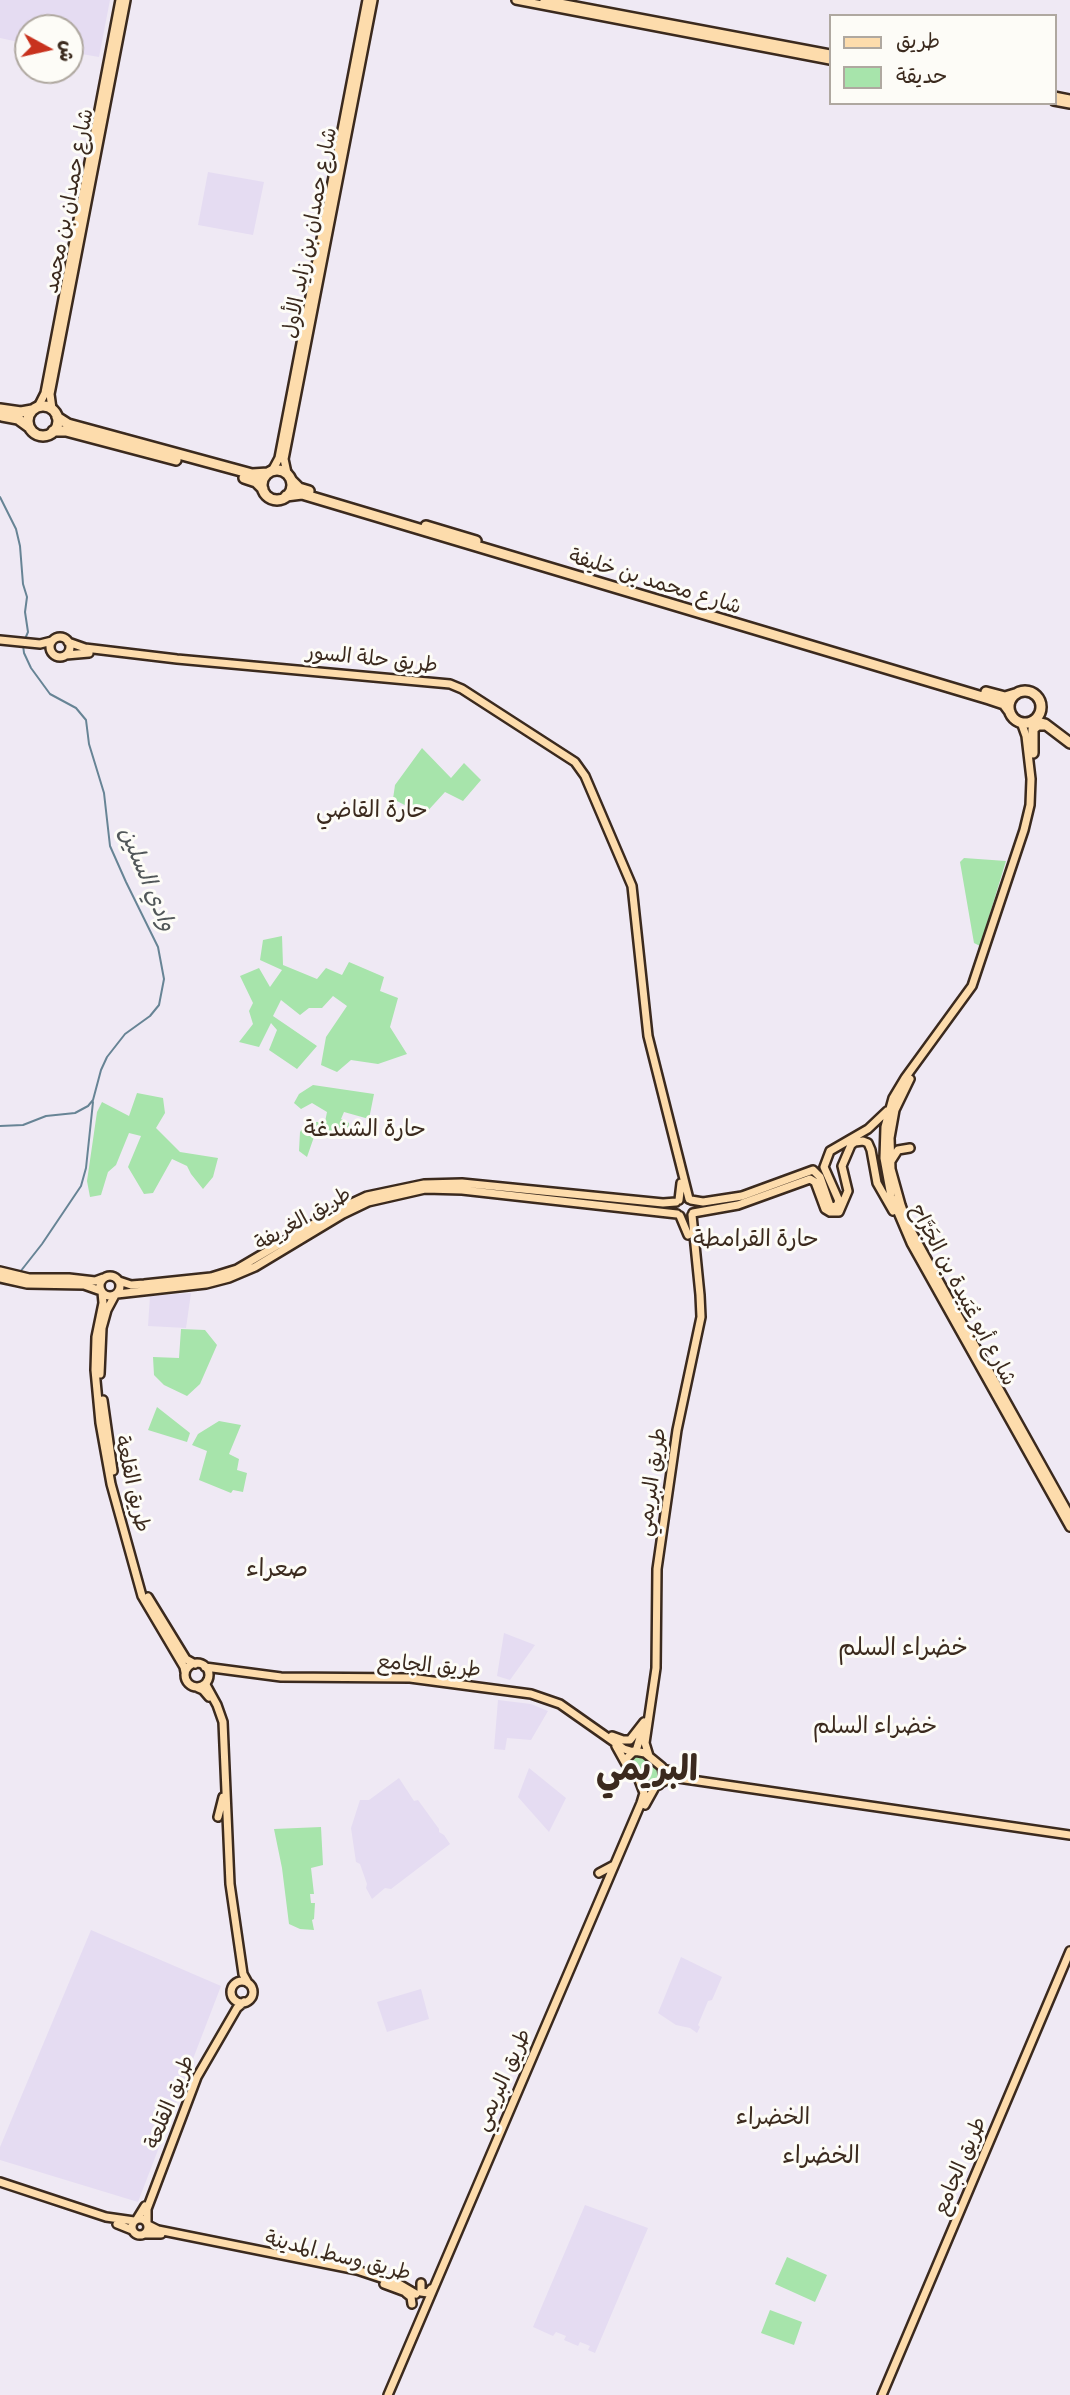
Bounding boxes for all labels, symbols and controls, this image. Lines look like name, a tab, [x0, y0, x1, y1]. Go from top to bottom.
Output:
north arrow	[14, 14, 84, 84]
legend	[828, 14, 1056, 105]
text: طريق	[896, 27, 940, 54]
text: ش	[54, 40, 81, 64]
text: حديقة	[896, 62, 947, 89]
street label: شارع حمدان بن محمد	[39, 107, 99, 295]
street label: شارع حمدان بن زايد الأول	[277, 125, 343, 341]
street label: شارع محمد بن خليفة	[566, 544, 744, 620]
street label: طريق حلة السور	[305, 640, 439, 678]
district label: حارة القاضي	[316, 796, 428, 824]
water label: وادي السلين	[113, 823, 181, 935]
district label: حارة الشندغة	[304, 1115, 426, 1143]
street label: طريق الغريفة	[250, 1181, 356, 1257]
street label: شارع أبو عُبَيدة بن الجَرَّاح	[904, 1200, 1022, 1390]
district label: حارة القرامطة	[693, 1225, 819, 1253]
street label: طريق البريمي	[632, 1426, 672, 1538]
street label: طريق القلعة	[109, 1433, 155, 1535]
district label: صعراء	[246, 1555, 308, 1583]
district label: خضراء السلم	[838, 1634, 968, 1662]
street label: طريق الجامع	[376, 1649, 482, 1683]
district label: خضراء السلم	[813, 1712, 937, 1740]
district label: البريمي	[596, 1749, 698, 1791]
street label: طريق البريمي	[469, 2025, 537, 2135]
street label: طريق القلعة	[140, 2052, 200, 2152]
district label: الخضراء	[736, 2103, 810, 2131]
street label: طريق الجامع	[928, 2113, 992, 2219]
district label: الخضراء	[782, 2142, 860, 2170]
street label: طريق وسط المدينة	[262, 2226, 414, 2286]

